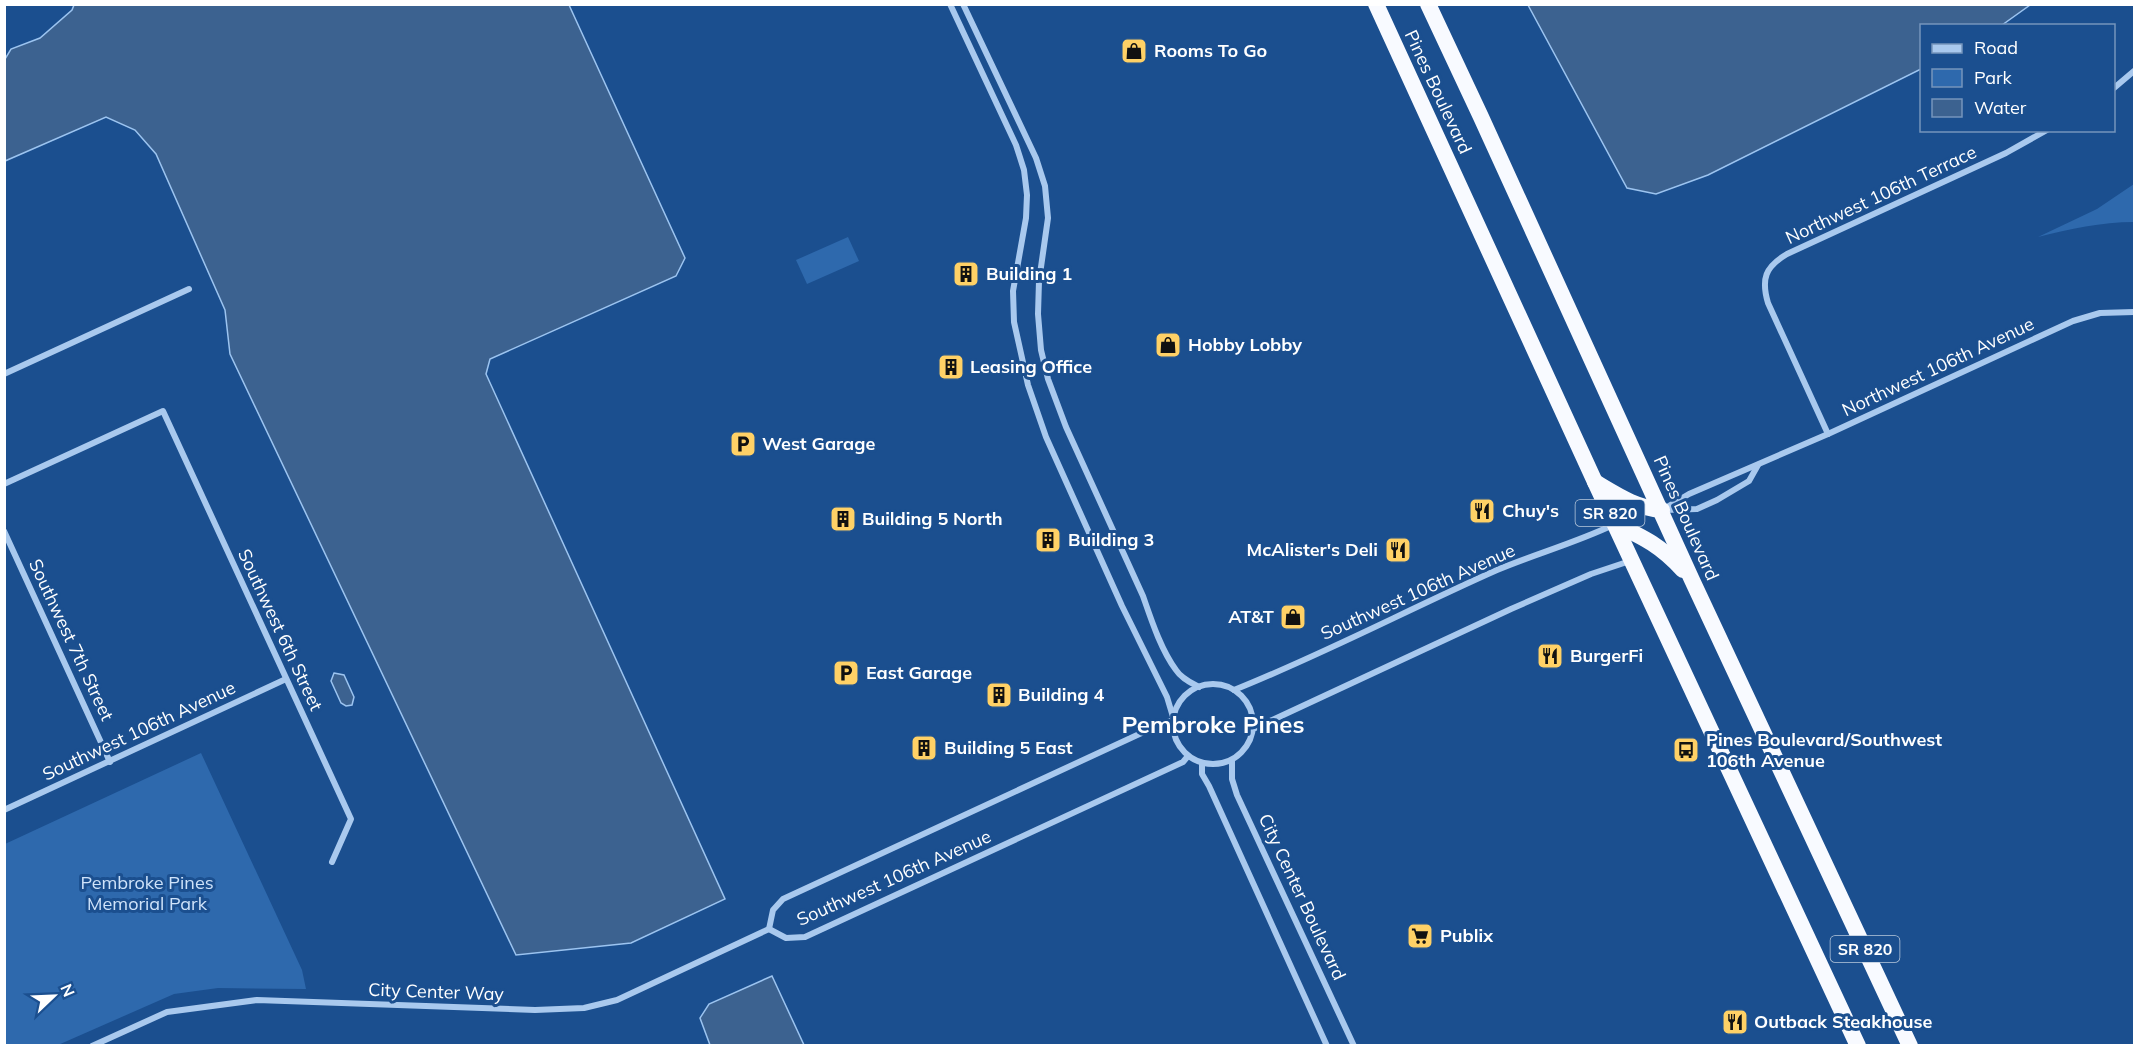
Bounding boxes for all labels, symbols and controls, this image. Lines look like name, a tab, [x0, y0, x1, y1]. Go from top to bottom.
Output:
legend	[1920, 24, 2115, 132]
street label: Pines Boulevard	[1400, 26, 1477, 157]
shop icon: Rooms To Go	[1119, 36, 1149, 66]
text: Road	[1974, 36, 2018, 59]
place label: Rooms To Go	[1154, 39, 1267, 62]
text: Park	[1974, 66, 2013, 89]
text: Water	[1974, 96, 2027, 119]
street label: Northwest 106th Terrace	[1782, 140, 1980, 249]
building icon: Building 1	[951, 259, 981, 289]
place label: Building 1	[986, 262, 1072, 285]
street label: Northwest 106th Avenue	[1838, 312, 2037, 421]
shop icon: Hobby Lobby	[1153, 330, 1183, 360]
place label: Hobby Lobby	[1188, 333, 1302, 356]
building icon: Leasing Office	[936, 352, 966, 382]
place label: Leasing Office	[970, 355, 1092, 378]
parking icon: West Garage	[728, 429, 758, 459]
place label: West Garage	[762, 432, 875, 455]
street label: Pines Boulevard	[1649, 452, 1724, 584]
restaurant icon: Chuy's	[1467, 496, 1497, 526]
place label: Chuy's	[1502, 499, 1559, 522]
road number: SR 820	[1576, 500, 1644, 526]
building icon: Building 5 North	[828, 504, 858, 534]
place label: Building 5 North	[862, 507, 1003, 530]
building icon: Building 3	[1033, 525, 1063, 555]
place label: Building 3	[1068, 528, 1154, 551]
restaurant icon: McAlister's Deli	[1383, 535, 1413, 565]
place label: McAlister's Deli	[1246, 538, 1378, 561]
street label: Southwest 106th Avenue	[1317, 538, 1519, 645]
street label: Southwest 6th Street	[233, 545, 328, 714]
street label: Southwest 7th Street	[24, 555, 119, 724]
shop icon: AT&T	[1278, 602, 1308, 632]
place label: AT&T	[1228, 605, 1274, 628]
restaurant icon: BurgerFi	[1535, 641, 1565, 671]
place label: BurgerFi	[1570, 644, 1643, 667]
parking icon: East Garage	[831, 658, 861, 688]
place label: East Garage	[866, 661, 972, 684]
street label: Southwest 106th Avenue	[39, 676, 239, 785]
building icon: Building 4	[984, 680, 1014, 710]
place label: Building 4	[1018, 683, 1104, 706]
district label: Pembroke Pines	[1121, 709, 1305, 739]
place label: Pines Boulevard/Southwest 106th Avenue	[1706, 728, 1942, 772]
building icon: Building 5 East	[909, 733, 939, 763]
bus stop icon: Pines Boulevard/Southwest 106th Avenue	[1671, 735, 1701, 765]
place label: Building 5 East	[944, 736, 1073, 759]
street label: City Center Boulevard	[1254, 810, 1351, 984]
street label: Southwest 106th Avenue	[793, 824, 995, 931]
park label: Pembroke Pines Memorial Park	[80, 871, 214, 915]
supermarket icon: Publix	[1405, 921, 1435, 951]
place label: Publix	[1440, 924, 1494, 947]
road number: SR 820	[1830, 936, 1900, 962]
north arrow	[24, 966, 84, 1026]
street label: City Center Way	[368, 978, 505, 1005]
text: N	[56, 981, 79, 1000]
restaurant icon: Outback Steakhouse	[1720, 1007, 1750, 1037]
place label: Outback Steakhouse	[1754, 1010, 1932, 1033]

